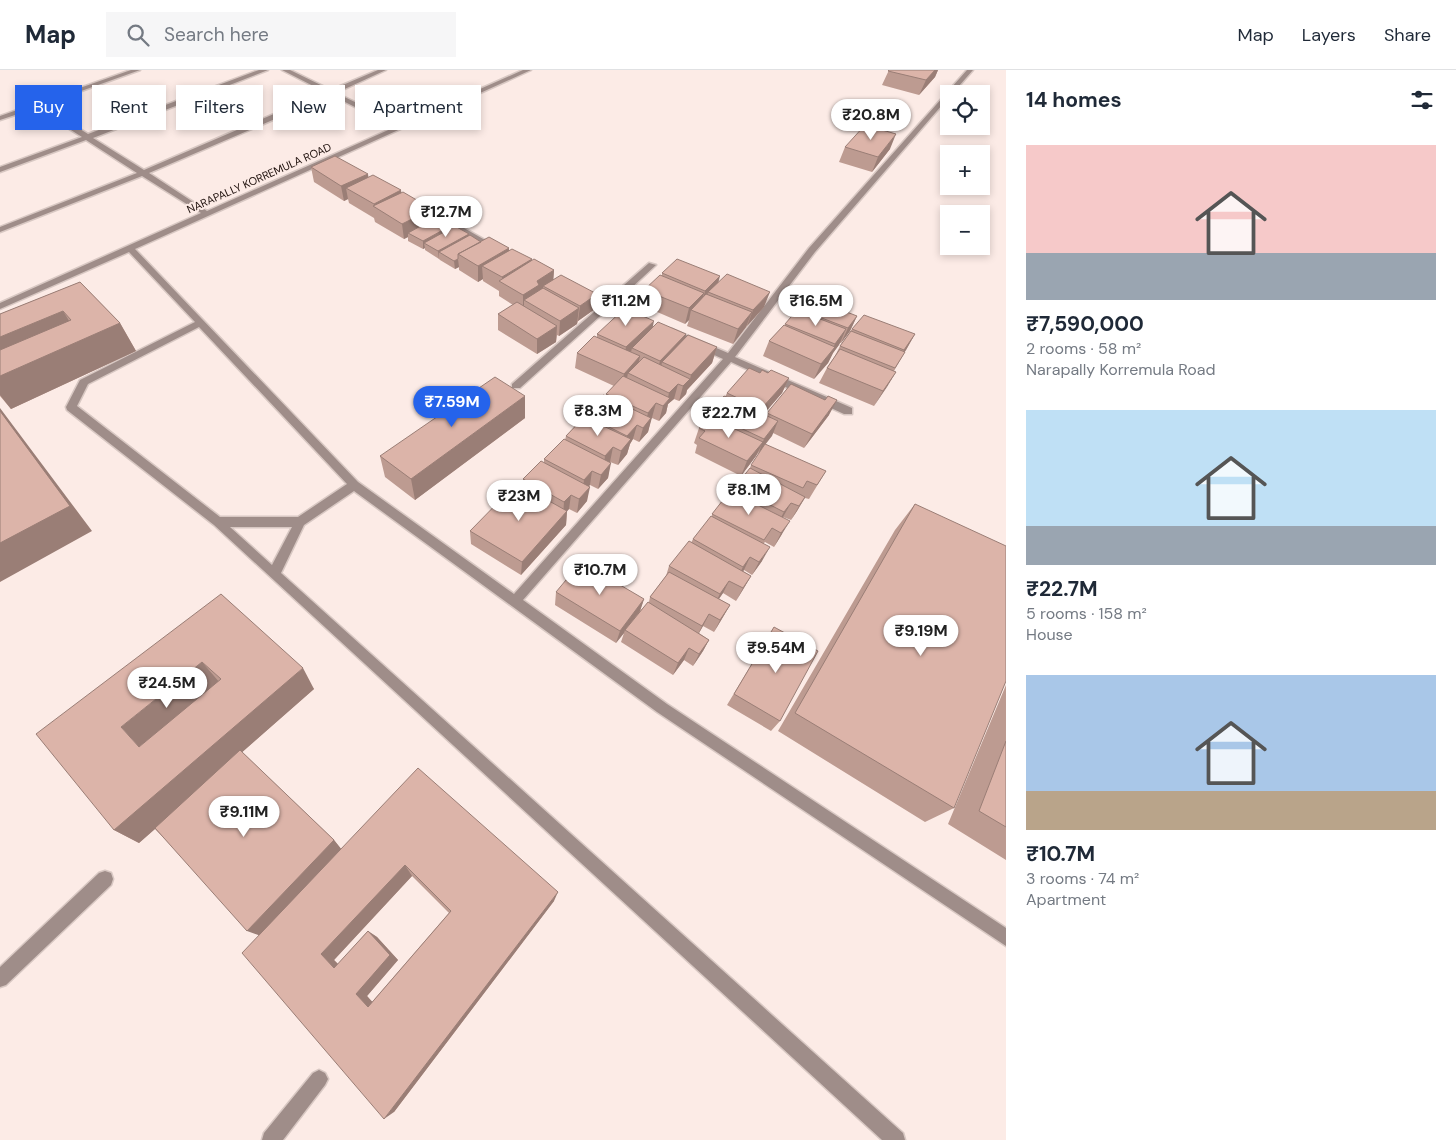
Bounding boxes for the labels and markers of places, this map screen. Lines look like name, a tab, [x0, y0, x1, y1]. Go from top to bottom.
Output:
pin: ₹20.8M	[830, 98, 912, 141]
pin: ₹12.7M	[405, 196, 487, 238]
pin: ₹11.2M	[585, 284, 667, 327]
pin: ₹16.5M	[775, 284, 857, 327]
pin: ₹7.59M	[411, 386, 493, 428]
pin: ₹8.3M	[563, 394, 633, 437]
pin: ₹22.7M	[688, 396, 770, 439]
pin: ₹8.1M	[714, 474, 784, 516]
pin: ₹23M	[489, 480, 549, 522]
pin: ₹10.7M	[559, 554, 641, 596]
pin: ₹9.19M	[880, 614, 962, 657]
pin: ₹9.54M	[735, 632, 817, 674]
pin: ₹24.5M	[126, 666, 208, 709]
pin: ₹9.11M	[203, 796, 285, 838]

